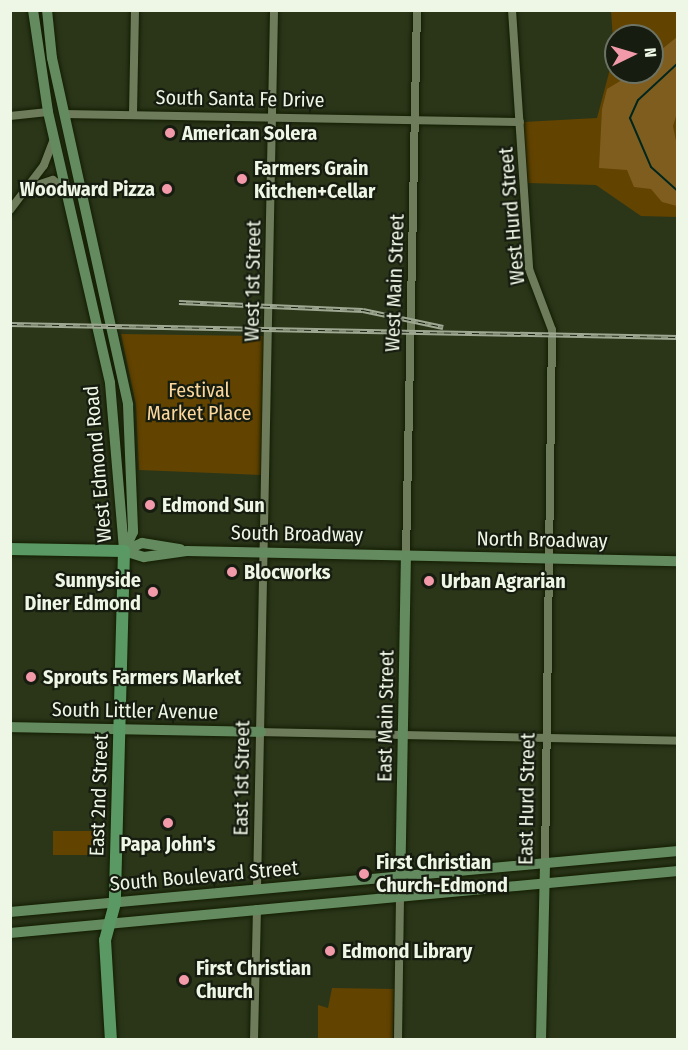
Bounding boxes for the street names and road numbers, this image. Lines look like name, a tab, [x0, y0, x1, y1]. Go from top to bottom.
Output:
street label: South Santa Fe Drive	[155, 86, 325, 112]
street label: West Hurd Street	[494, 146, 530, 286]
street label: West Main Street	[381, 214, 409, 352]
street label: West 1st Street	[240, 220, 266, 342]
street label: West Edmond Road	[79, 385, 117, 543]
street label: South Broadway	[231, 521, 363, 547]
street label: North Broadway	[476, 527, 608, 553]
street label: East Main Street	[373, 650, 399, 782]
street label: South Littler Avenue	[52, 698, 218, 724]
street label: East 1st Street	[229, 720, 255, 836]
street label: East 2nd Street	[85, 733, 113, 857]
street label: East Hurd Street	[514, 733, 540, 865]
street label: South Boulevard Street	[109, 856, 299, 896]

